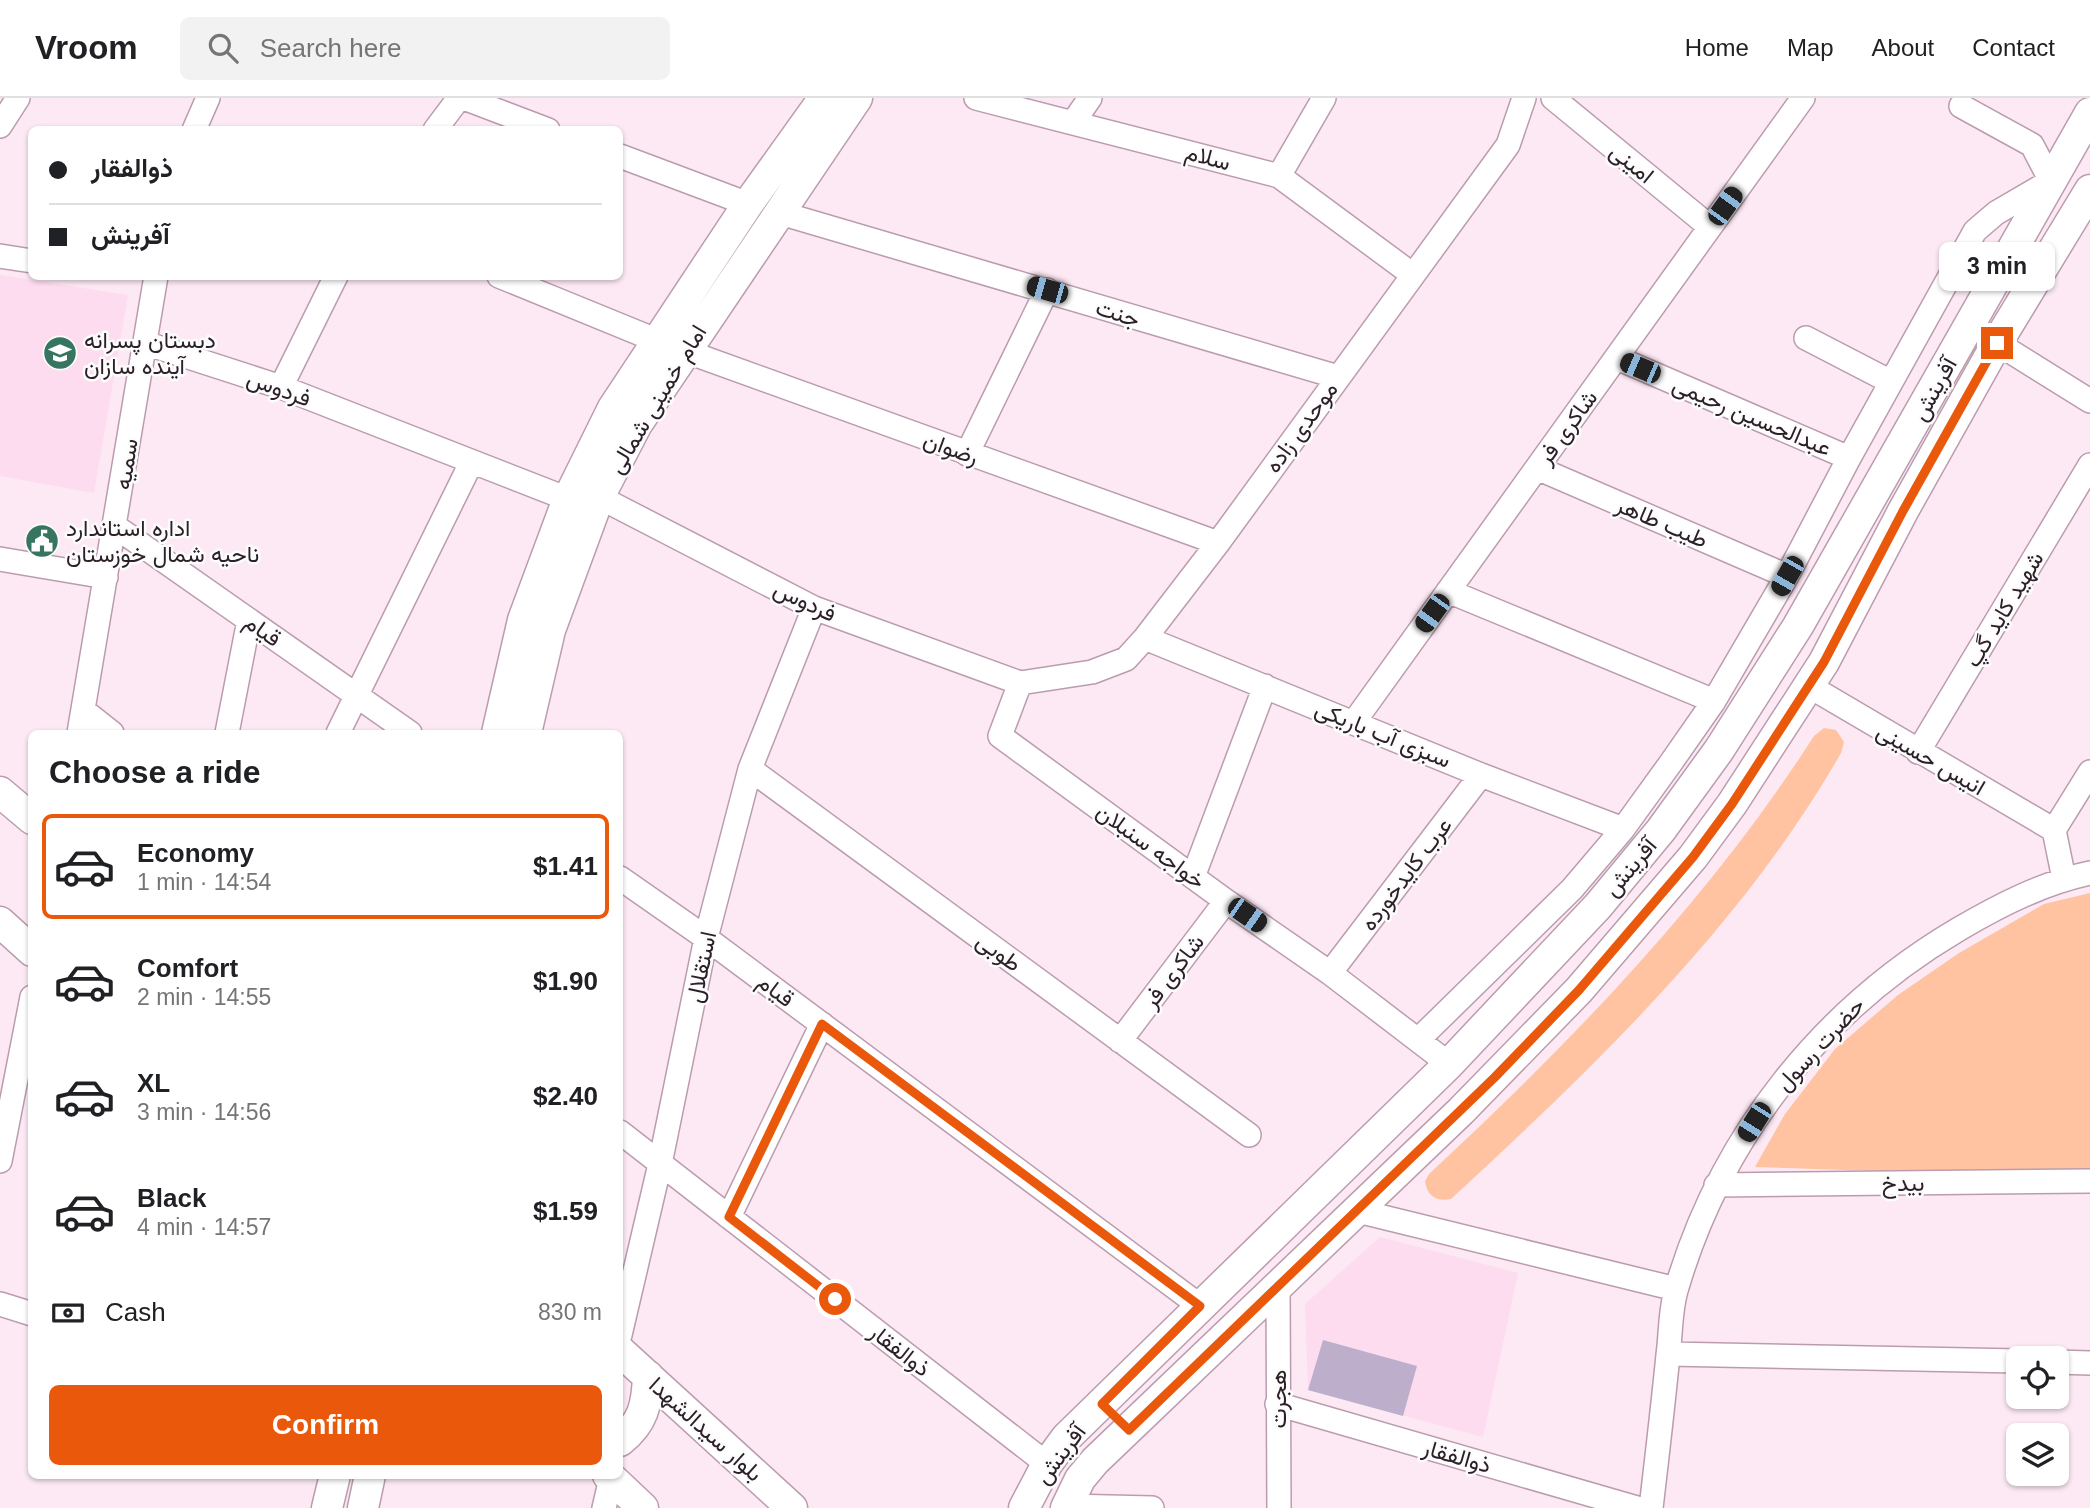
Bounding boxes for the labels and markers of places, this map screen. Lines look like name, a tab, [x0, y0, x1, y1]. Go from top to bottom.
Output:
place label: دبستان پسرانه آینده سازان	[84, 327, 216, 381]
school or university icon: دبستان پسرانه آینده سازان	[41, 334, 79, 372]
place label: اداره استاندارد ناحیه شمال خوزستان	[66, 515, 259, 569]
public building icon: اداره استاندارد ناحیه شمال خوزستان	[23, 522, 61, 560]

